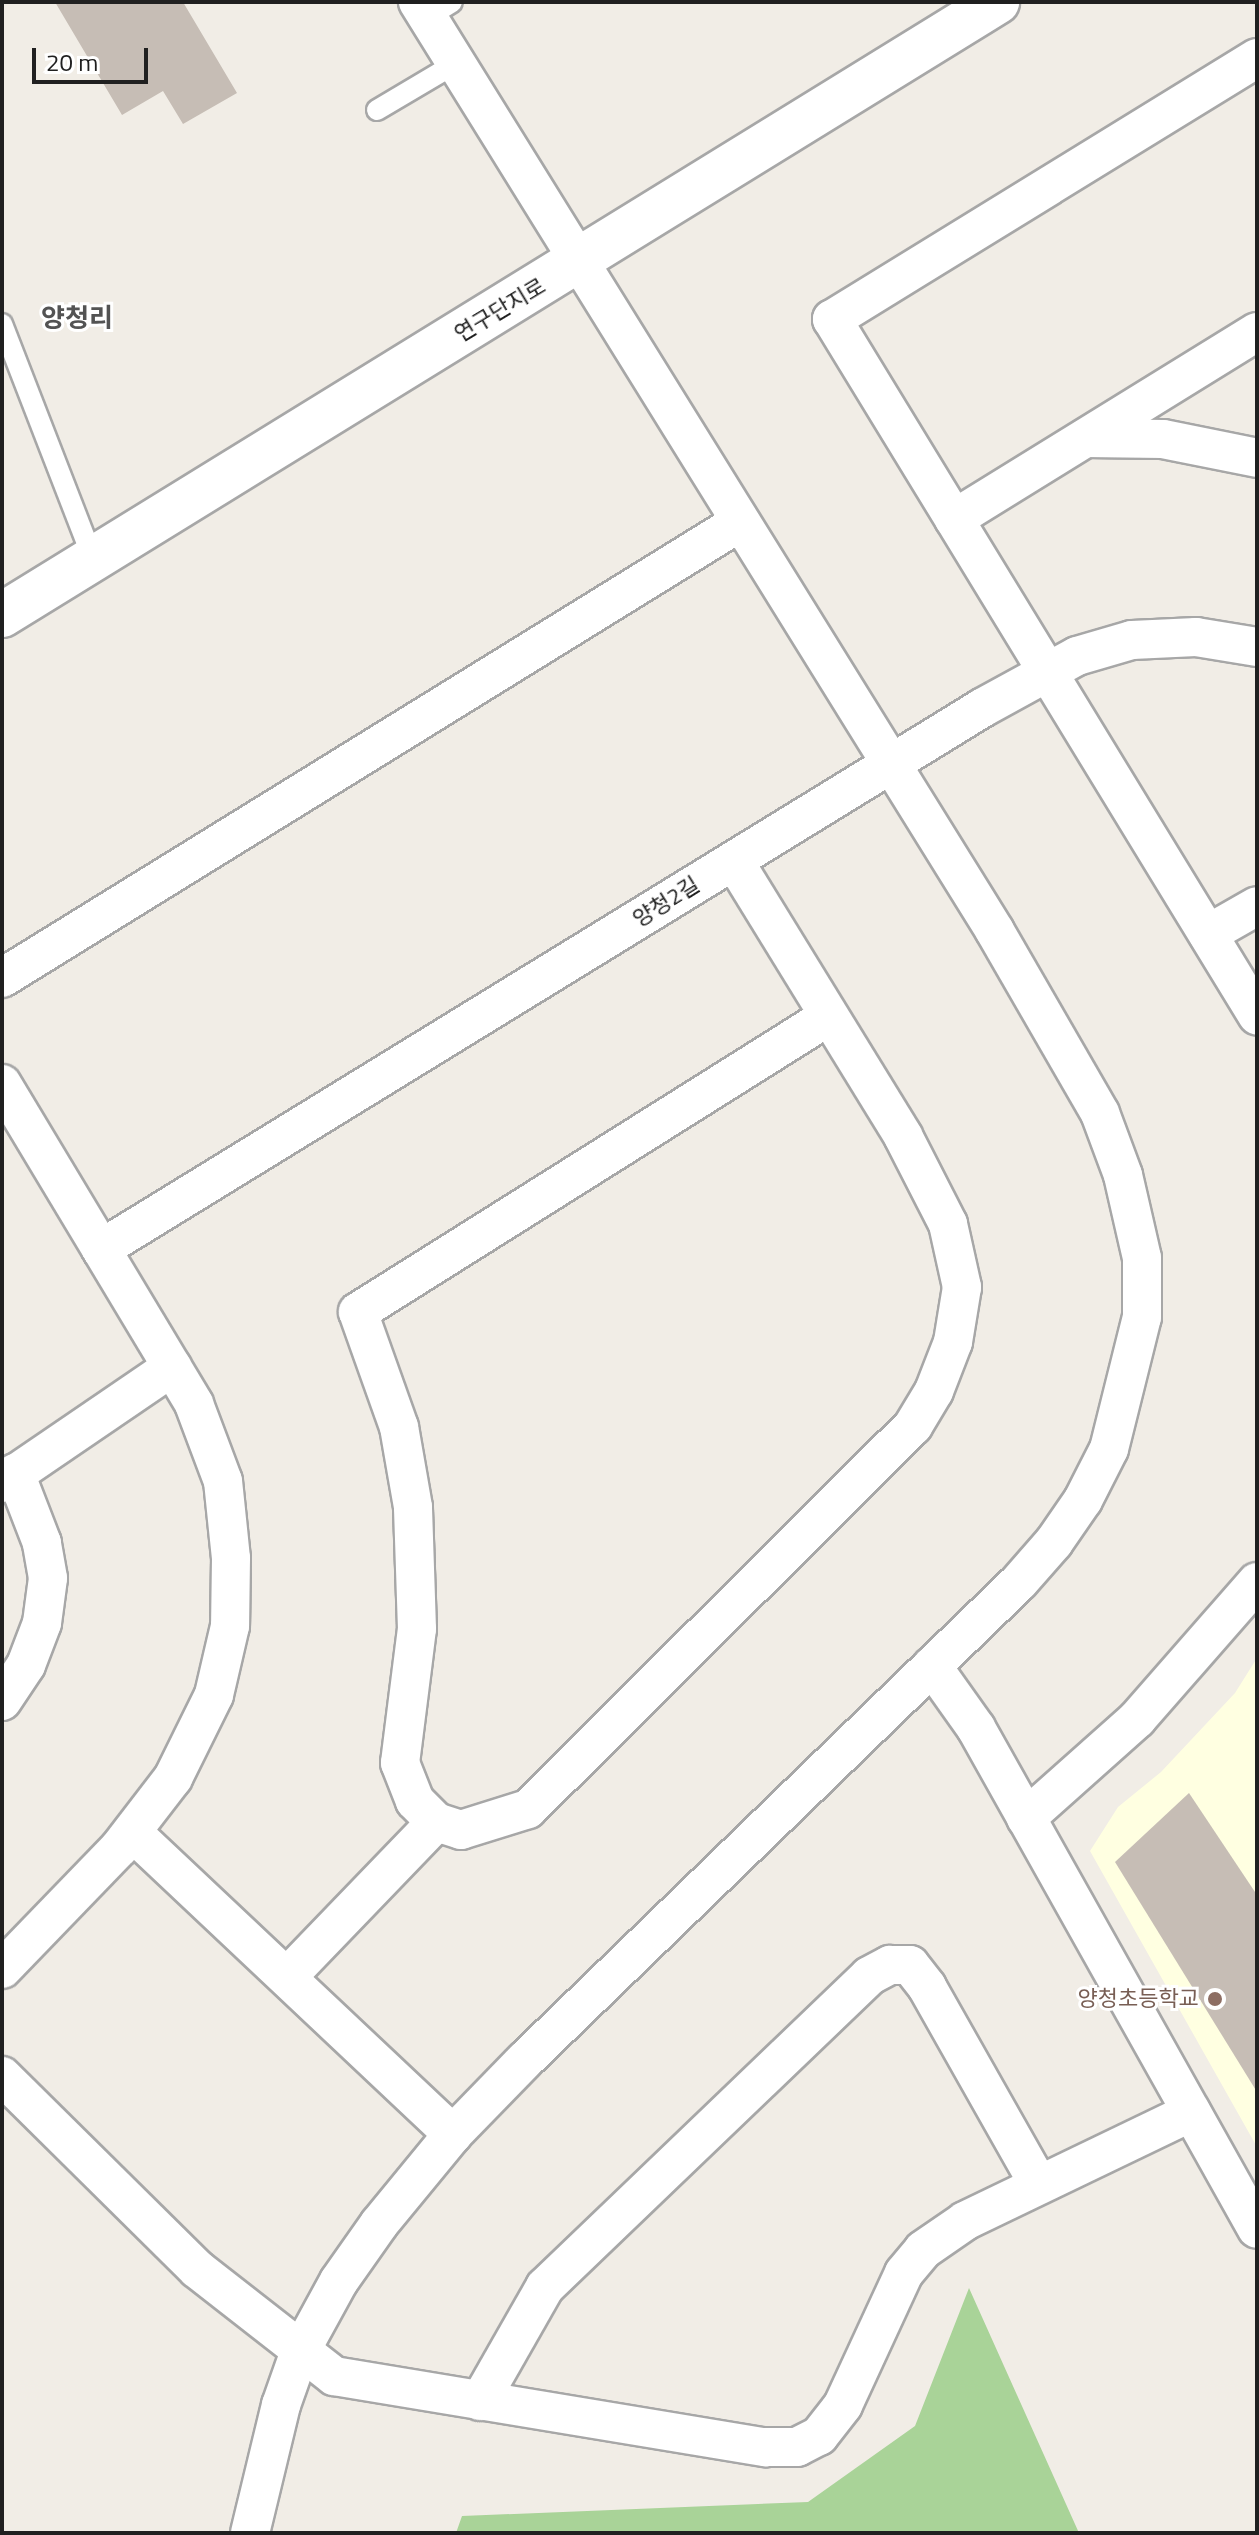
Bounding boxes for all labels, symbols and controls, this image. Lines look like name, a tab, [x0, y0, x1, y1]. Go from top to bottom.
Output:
scale bar	[36, 32, 152, 82]
text: 20 m	[46, 44, 98, 80]
street label: 연구단지로	[450, 273, 550, 347]
district label: 양청리	[41, 302, 113, 334]
street label: 양청2길	[628, 871, 704, 933]
place label: 양청초등학교	[1078, 1986, 1199, 2012]
marker: 양청초등학교	[1206, 1990, 1224, 2008]

